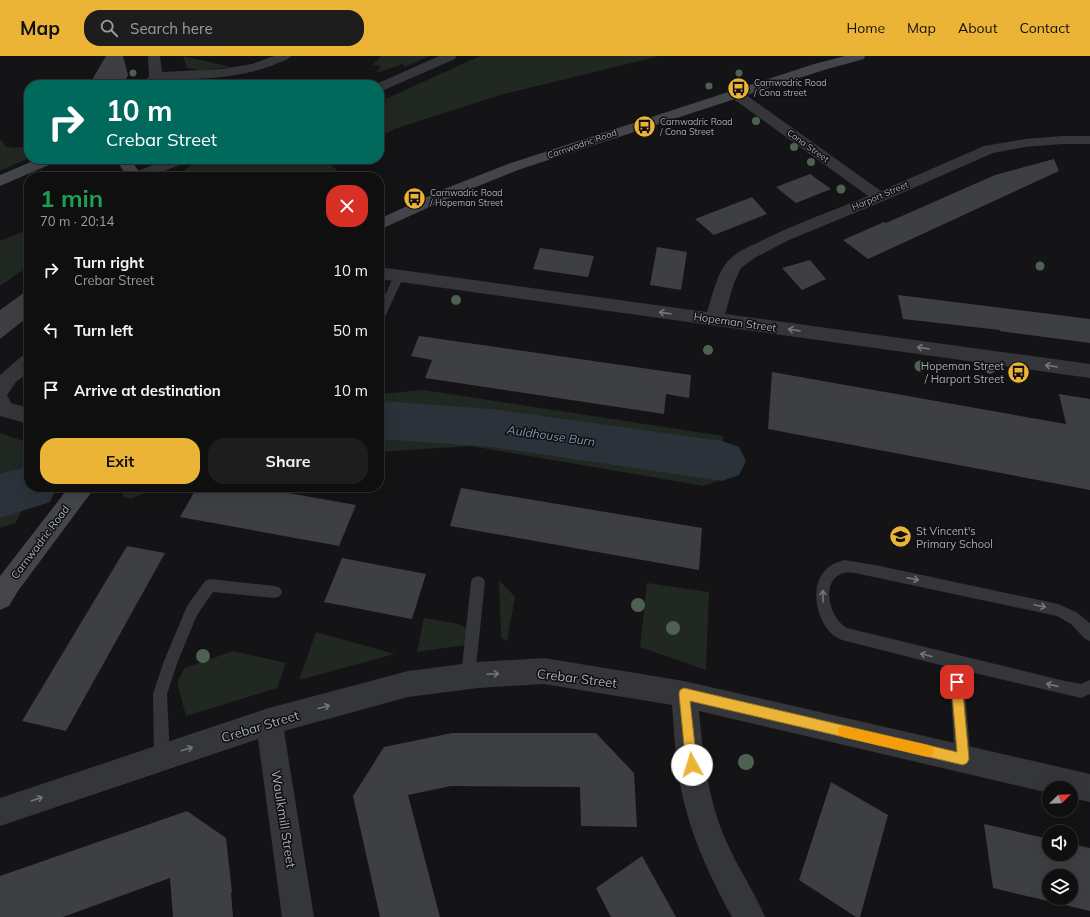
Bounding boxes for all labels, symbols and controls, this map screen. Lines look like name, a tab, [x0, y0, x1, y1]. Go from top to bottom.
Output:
search box	[84, 10, 364, 46]
text: Map	[20, 16, 60, 40]
icon: search	[98, 17, 120, 39]
text: Search here	[130, 19, 213, 38]
text: Home	[846, 19, 885, 37]
text: Map	[907, 19, 936, 37]
text: About	[958, 19, 998, 37]
text: Contact	[1020, 19, 1070, 37]
bus stop icon: Carnwadric Road / Cona street	[725, 75, 751, 101]
place label: Carnwadric Road / Cona street	[753, 77, 827, 98]
text: 10 m	[106, 93, 172, 128]
icon: right	[40, 96, 92, 148]
bus stop icon: Carnwadric Road / Cona Street	[631, 114, 657, 140]
place label: Carnwadric Road / Cona Street	[659, 116, 733, 137]
street label: Carnwadric Road	[546, 126, 618, 161]
street label: Cona Street	[785, 127, 831, 164]
text: Crebar Street	[106, 128, 217, 151]
street label: Harport Street	[850, 179, 910, 212]
text: 1 min	[40, 183, 103, 213]
button: close	[326, 185, 368, 227]
bus stop icon: Carnwadric Road / Hopeman Street	[402, 185, 428, 211]
place label: Carnwadric Road / Hopeman Street	[429, 187, 503, 208]
text: 70 m · 20:14	[40, 213, 114, 229]
text: Turn right	[74, 253, 144, 272]
icon: right	[40, 259, 62, 281]
text: 10 m	[333, 261, 368, 280]
text: Crebar Street	[74, 272, 154, 288]
one-way arrow	[659, 309, 672, 317]
street label: Hopeman Street	[693, 309, 777, 335]
icon: left	[40, 319, 62, 341]
text: Turn left	[74, 321, 133, 340]
text: 50 m	[333, 321, 368, 340]
one-way arrow	[788, 326, 801, 334]
one-way arrow	[917, 344, 930, 352]
place label: Hopeman Street / Harport Street	[921, 359, 1004, 386]
bus stop icon: Hopeman Street / Harport Street	[1006, 359, 1032, 385]
one-way arrow	[1045, 362, 1058, 370]
icon: arrive	[40, 379, 62, 401]
text: Arrive at destination	[74, 381, 221, 400]
text: 10 m	[333, 381, 368, 400]
water label: Auldhouse Burn	[505, 422, 596, 449]
button: Exit	[40, 438, 200, 484]
button: Share	[208, 438, 368, 484]
street label: Carnwadric Road	[8, 502, 72, 582]
school or university icon: St Vincent's Primary School	[887, 524, 913, 550]
place label: St Vincent's Primary School	[916, 524, 993, 551]
one-way arrow	[906, 576, 919, 584]
one-way arrow	[819, 589, 827, 602]
one-way arrow	[1033, 602, 1046, 610]
one-way arrow	[920, 651, 933, 658]
street label: Crebar Street	[536, 665, 618, 691]
pin	[940, 665, 974, 699]
one-way arrow	[486, 671, 499, 678]
icon: arrive	[946, 671, 968, 693]
one-way arrow	[1046, 681, 1059, 688]
one-way arrow	[318, 702, 331, 710]
street label: Crebar Street	[219, 706, 301, 745]
position arrow	[671, 744, 713, 786]
one-way arrow	[180, 745, 193, 752]
street label: Waulkmill Street	[268, 769, 300, 870]
north arrow	[1042, 781, 1078, 817]
map controls	[1042, 781, 1078, 905]
one-way arrow	[30, 795, 43, 802]
button: sound	[1042, 825, 1078, 861]
button: layers	[1042, 869, 1078, 905]

